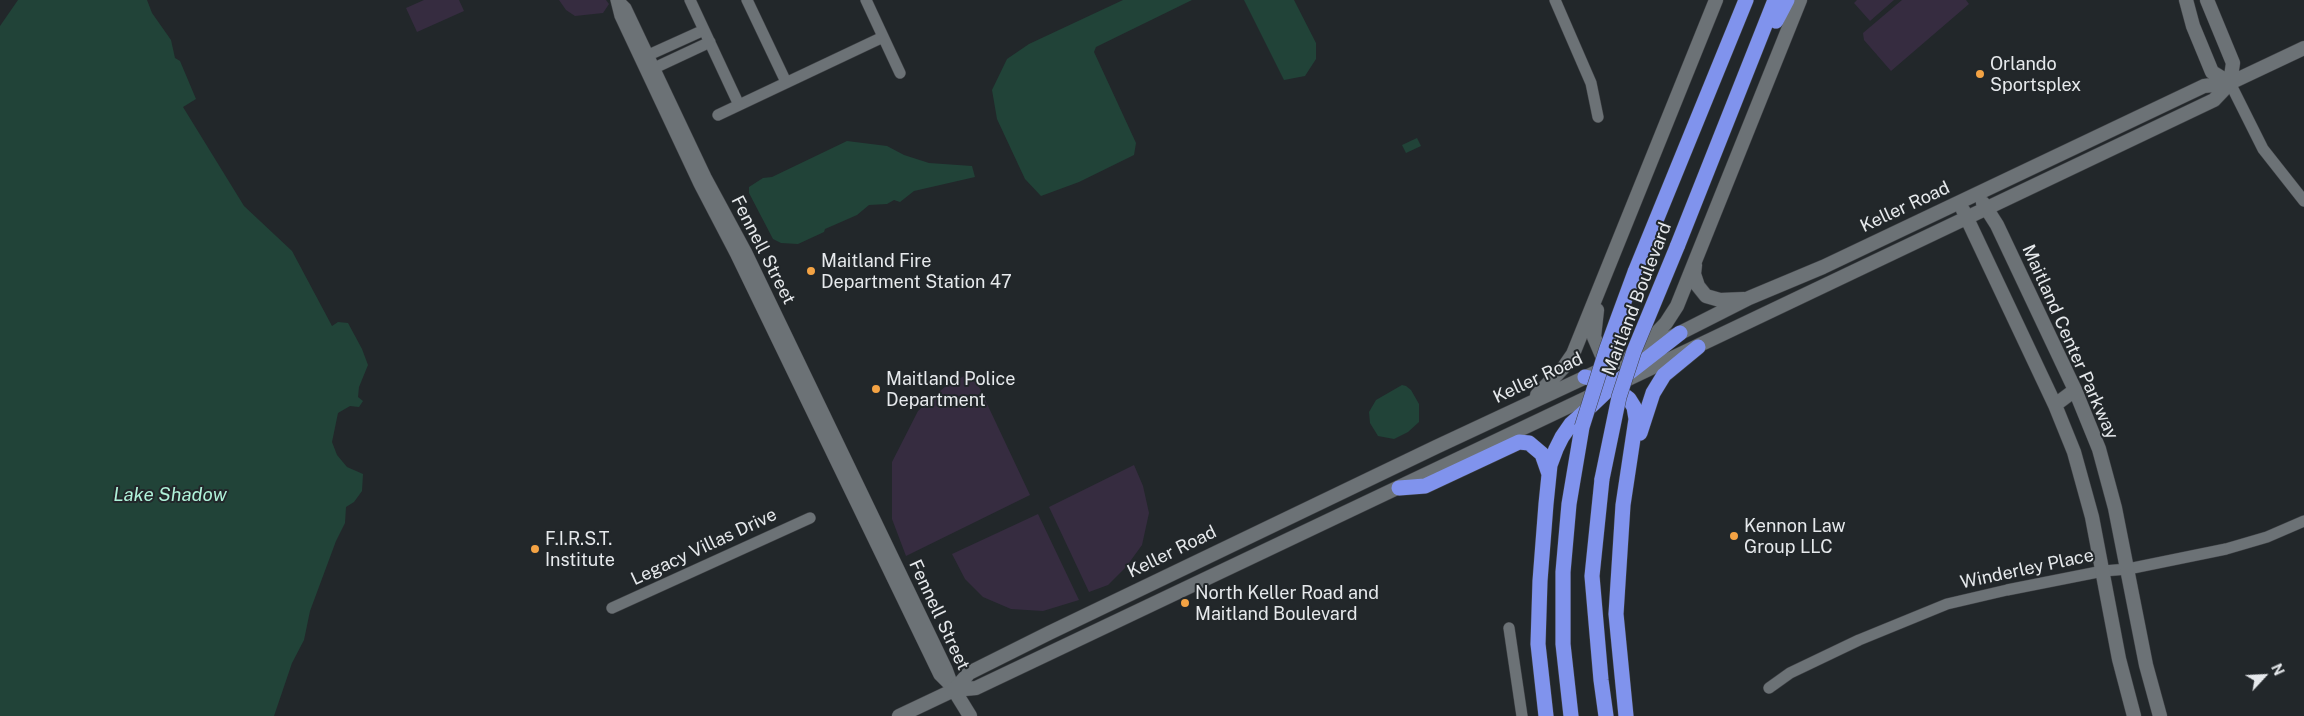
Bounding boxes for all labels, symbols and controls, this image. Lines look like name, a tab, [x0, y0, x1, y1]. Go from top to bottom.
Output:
place label: Orlando Sportsplex	[1990, 53, 2081, 96]
marker: Orlando Sportsplex	[1974, 68, 1986, 80]
street label: Keller Road	[1857, 177, 1953, 237]
street label: Fennell Street	[726, 192, 800, 308]
street label: Maitland Boulevard	[1598, 219, 1676, 379]
street label: Maitland Center Parkway	[2017, 241, 2123, 443]
place label: Maitland Fire Department Station 47	[821, 250, 1012, 292]
marker: Maitland Fire Department Station 47	[805, 265, 817, 277]
street label: Keller Road	[1490, 348, 1586, 408]
place label: Maitland Police Department	[886, 368, 1015, 410]
marker: Maitland Police Department	[870, 383, 882, 395]
water label: Lake Shadow	[113, 484, 227, 506]
street label: Legacy Villas Drive	[628, 504, 780, 590]
place label: Kennon Law Group LLC	[1744, 515, 1845, 558]
street label: Keller Road	[1124, 521, 1220, 583]
place label: F.I.R.S.T. Institute	[545, 528, 615, 570]
marker: Kennon Law Group LLC	[1728, 530, 1740, 542]
marker: F.I.R.S.T. Institute	[529, 543, 541, 555]
street label: Winderley Place	[1958, 544, 2096, 594]
street label: Fennell Street	[904, 556, 974, 674]
place label: North Keller Road and Maitland Boulevard	[1195, 582, 1379, 624]
marker: North Keller Road and Maitland Boulevard	[1179, 597, 1191, 609]
north arrow	[2239, 651, 2289, 701]
text: N	[2268, 661, 2287, 678]

